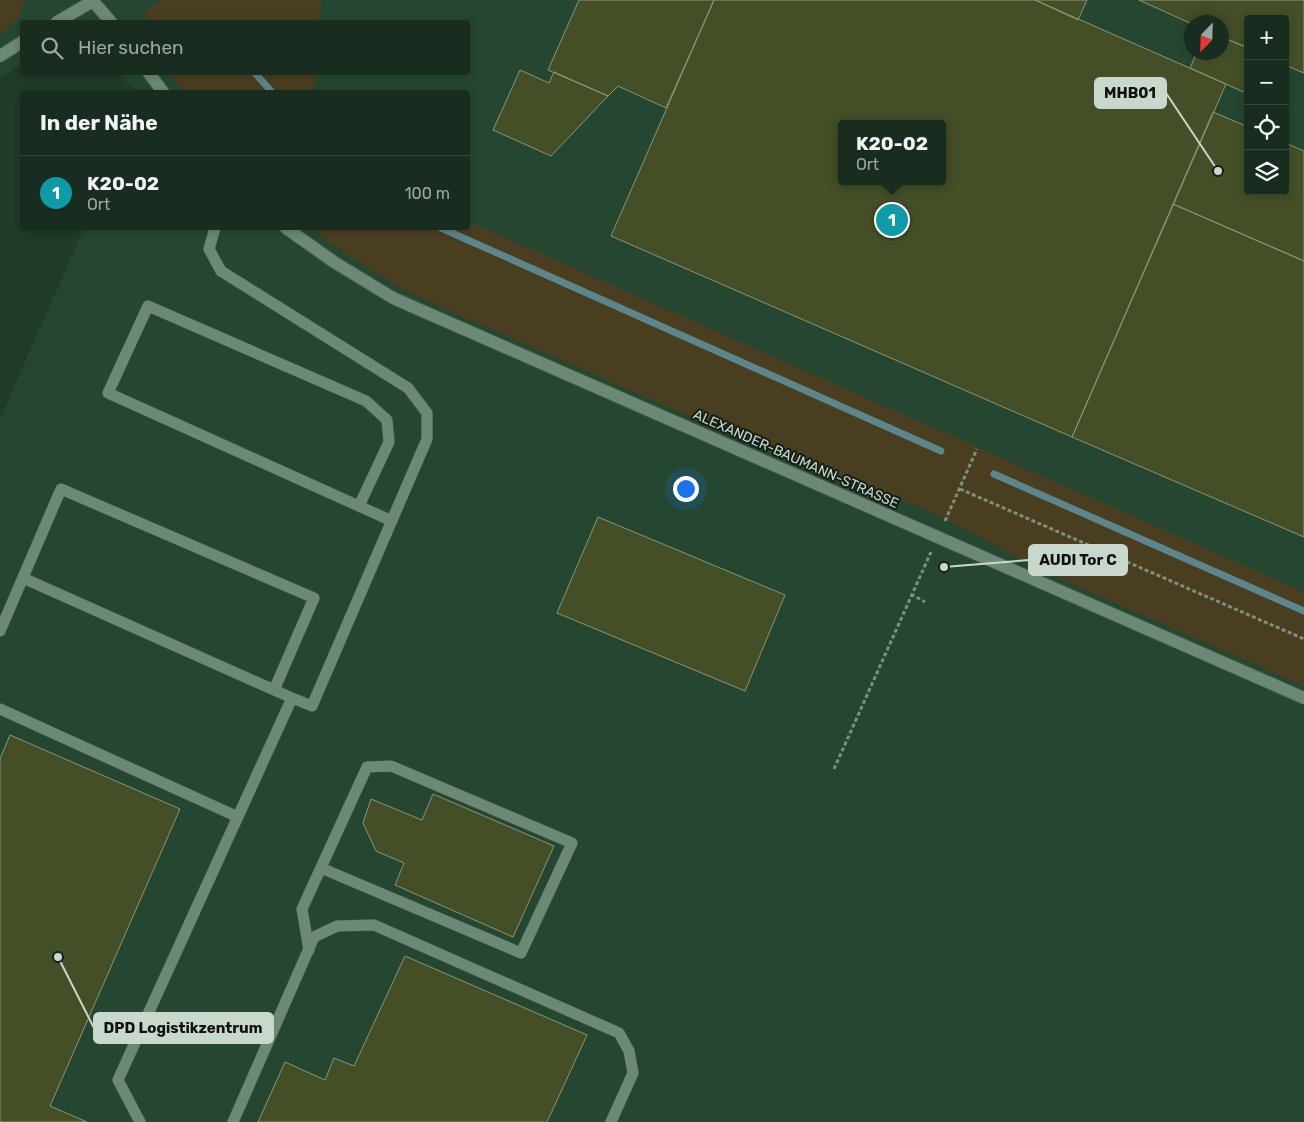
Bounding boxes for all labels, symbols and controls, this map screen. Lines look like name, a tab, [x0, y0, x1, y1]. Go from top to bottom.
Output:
north arrow	[1184, 15, 1229, 60]
map controls	[1244, 15, 1289, 195]
button: +	[1244, 15, 1289, 60]
search box	[20, 20, 470, 75]
icon: search	[38, 34, 66, 62]
text: Hier suchen	[78, 36, 184, 59]
button: −	[1244, 60, 1289, 105]
callout: MHB01	[1095, 78, 1166, 108]
text: MHB01	[1104, 84, 1156, 102]
button: locate	[1244, 105, 1289, 150]
text: In der Nähe	[40, 110, 158, 135]
popup	[838, 120, 946, 185]
text: K20-02	[856, 132, 928, 155]
button: layers	[1244, 150, 1289, 195]
text: Ort	[856, 155, 879, 174]
text: K20-02	[87, 172, 159, 195]
text: 1	[52, 184, 60, 203]
text: 100 m	[405, 184, 450, 203]
text: Ort	[87, 195, 110, 214]
pin: 1	[876, 201, 908, 239]
street label: ALEXANDER-BAUMANN-STRASSE	[691, 406, 901, 512]
your location	[673, 476, 699, 502]
callout: AUDI Tor C	[1029, 545, 1127, 575]
text: AUDI Tor C	[1039, 551, 1117, 569]
callout: DPD Logistikzentrum	[94, 1013, 273, 1043]
text: DPD Logistikzentrum	[104, 1019, 262, 1037]

